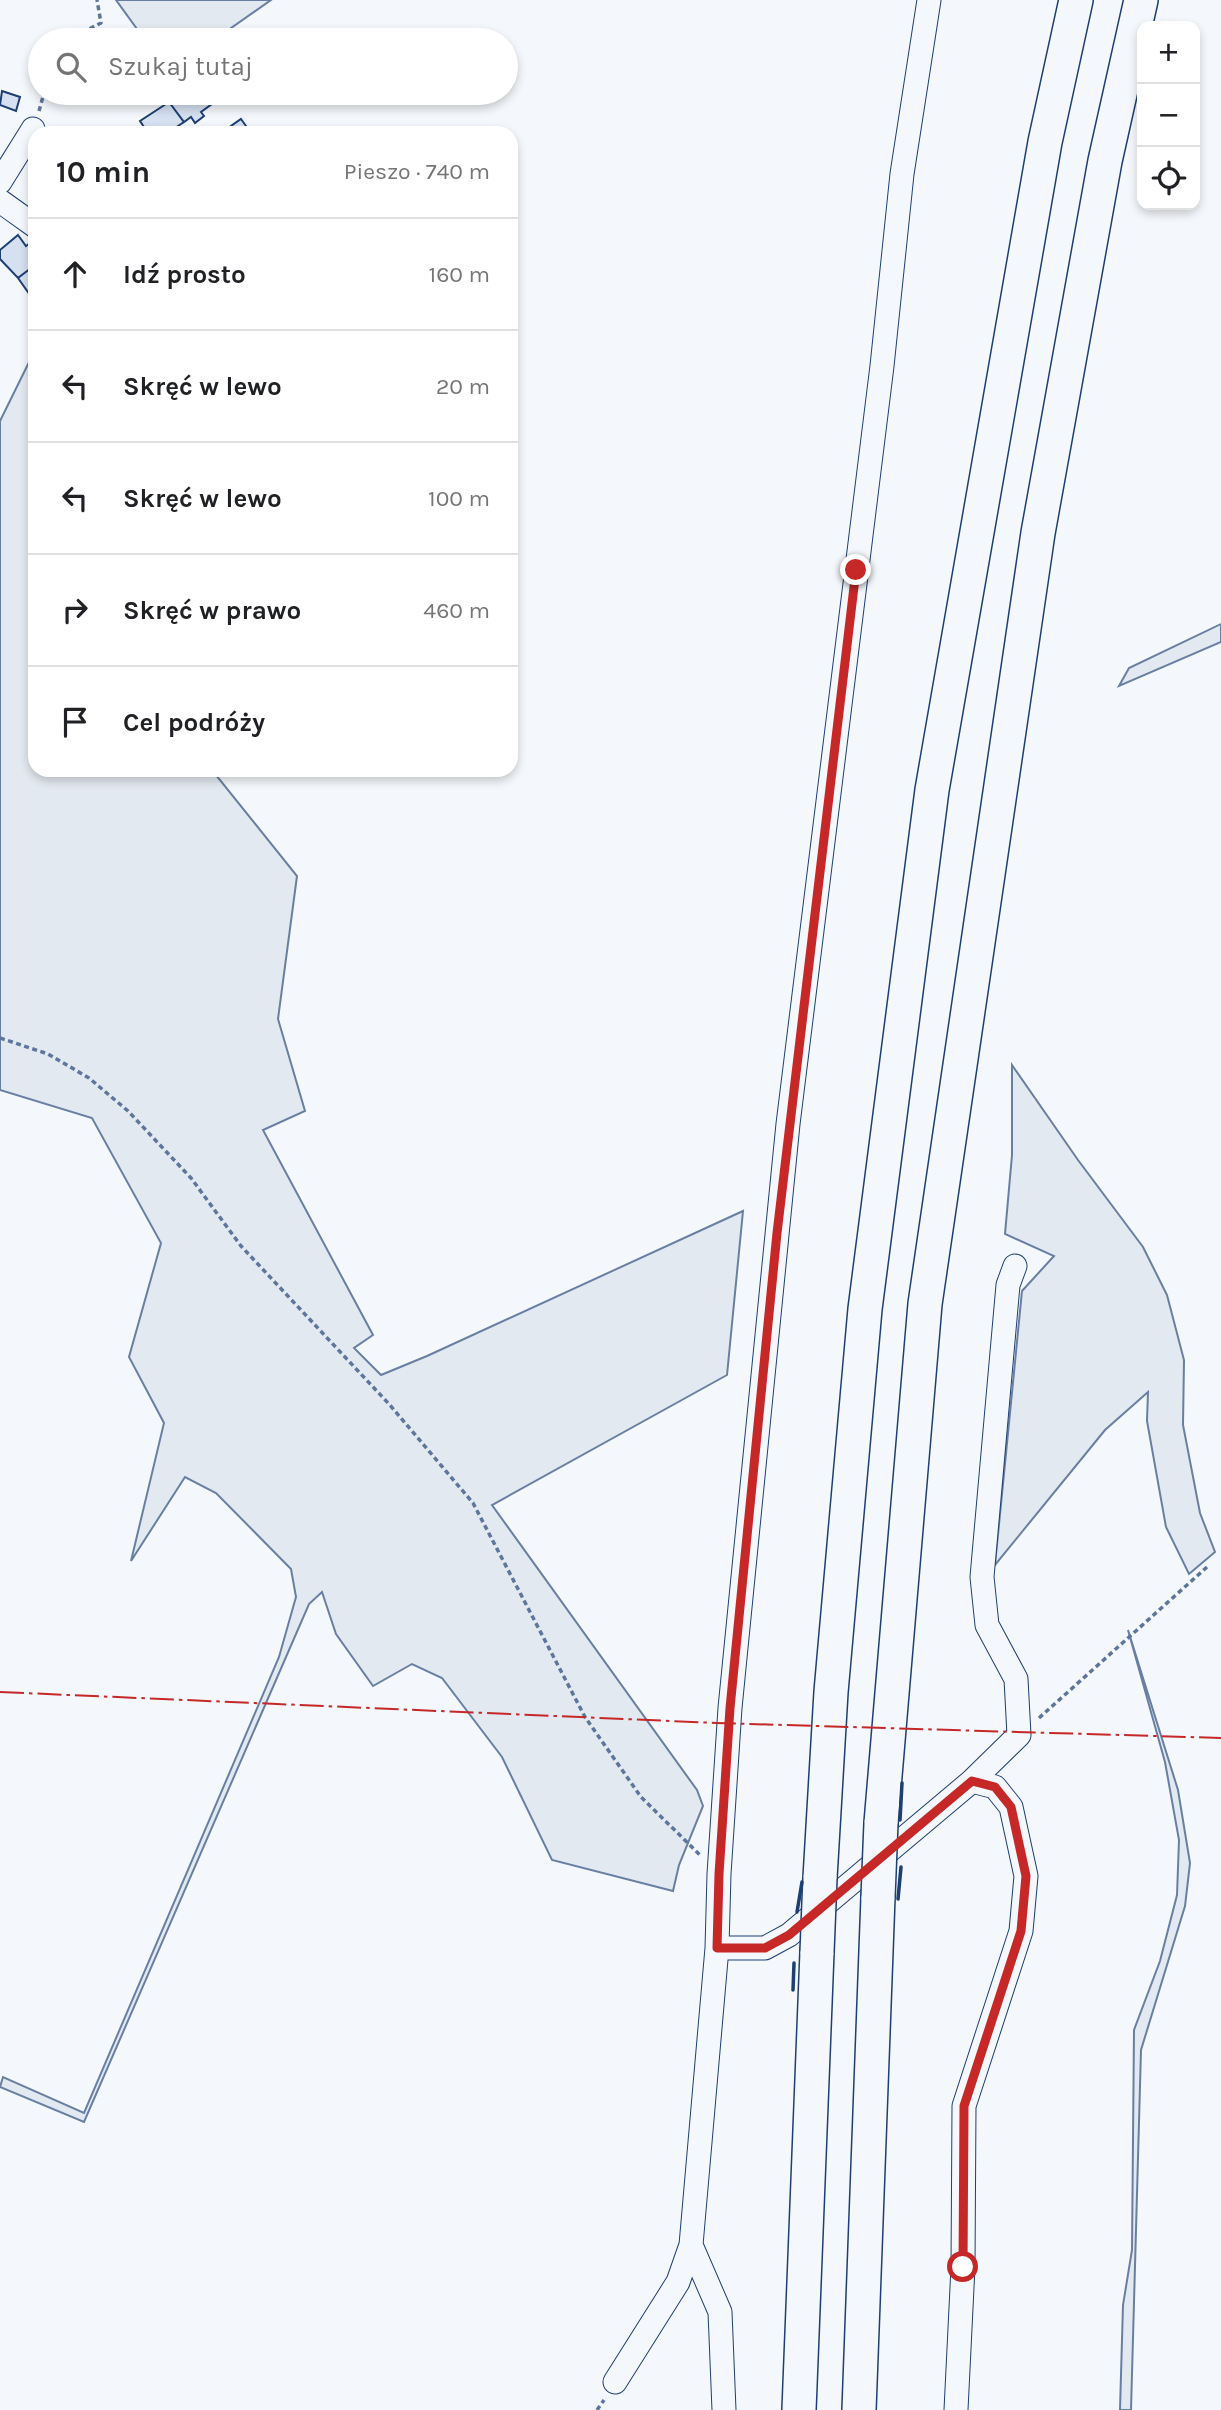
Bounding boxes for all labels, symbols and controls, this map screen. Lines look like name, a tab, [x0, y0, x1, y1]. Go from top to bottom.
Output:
map controls	[1137, 21, 1200, 210]
button: +	[1137, 21, 1200, 84]
search box	[28, 28, 518, 105]
icon: search	[52, 48, 90, 86]
text: Szukaj tutaj	[108, 51, 253, 82]
button: −	[1137, 84, 1200, 147]
button: locate	[1137, 147, 1200, 210]
text: 10 min	[56, 154, 150, 190]
text: Pieszo · 740 m	[344, 158, 490, 185]
icon: ahead	[56, 255, 94, 293]
text: Idź prosto	[123, 259, 246, 290]
text: 160 m	[429, 261, 490, 288]
icon: left	[56, 367, 94, 405]
text: Skręć w lewo	[123, 371, 282, 402]
text: 20 m	[436, 373, 490, 400]
icon: left	[56, 479, 94, 517]
text: Skręć w lewo	[123, 483, 282, 514]
text: 100 m	[428, 485, 490, 512]
route end	[840, 554, 871, 585]
icon: right	[56, 591, 94, 629]
text: Skręć w prawo	[123, 595, 301, 626]
text: 460 m	[423, 597, 490, 624]
icon: arrive	[56, 703, 94, 741]
text: Cel podróży	[123, 707, 265, 738]
route start	[947, 2251, 978, 2282]

